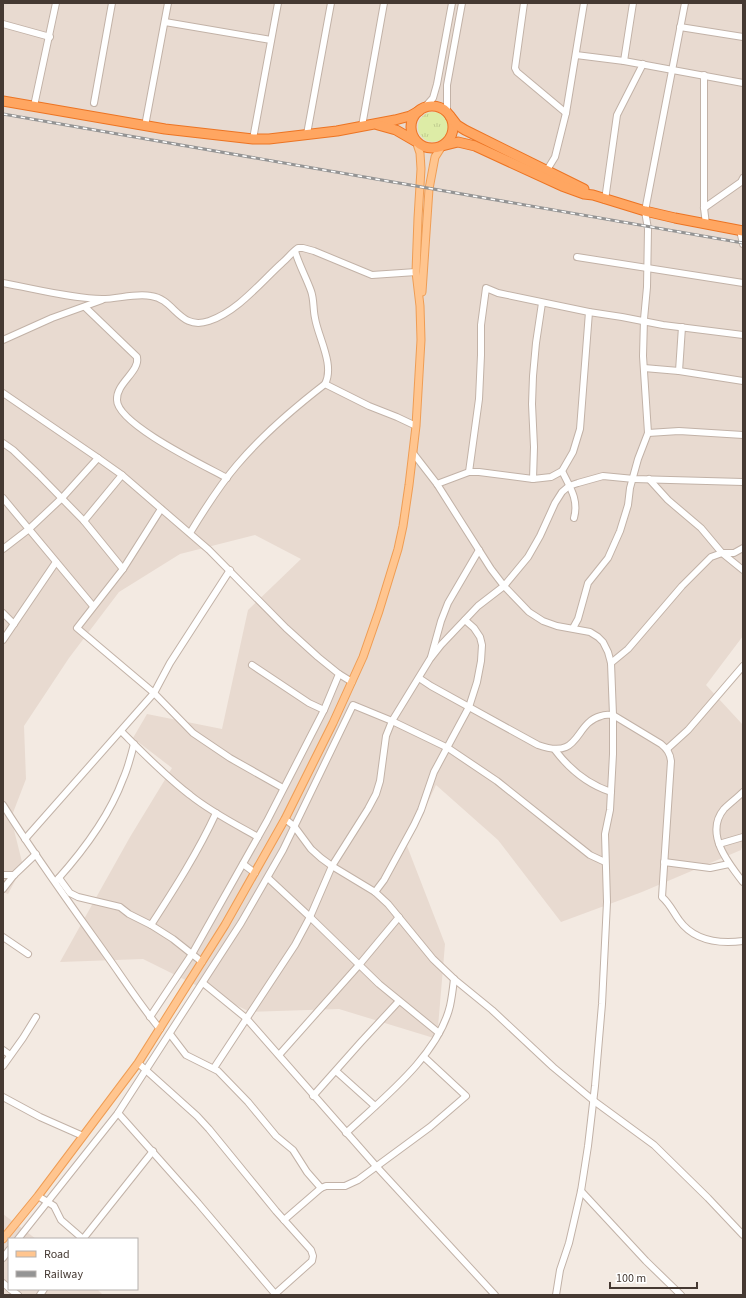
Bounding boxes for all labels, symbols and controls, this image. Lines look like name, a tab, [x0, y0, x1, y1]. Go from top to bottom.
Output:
legend	[8, 1238, 138, 1290]
text: Road	[44, 1246, 70, 1263]
scale bar	[610, 1264, 697, 1290]
text: Railway	[44, 1266, 83, 1283]
text: 100 m	[616, 1270, 646, 1287]

